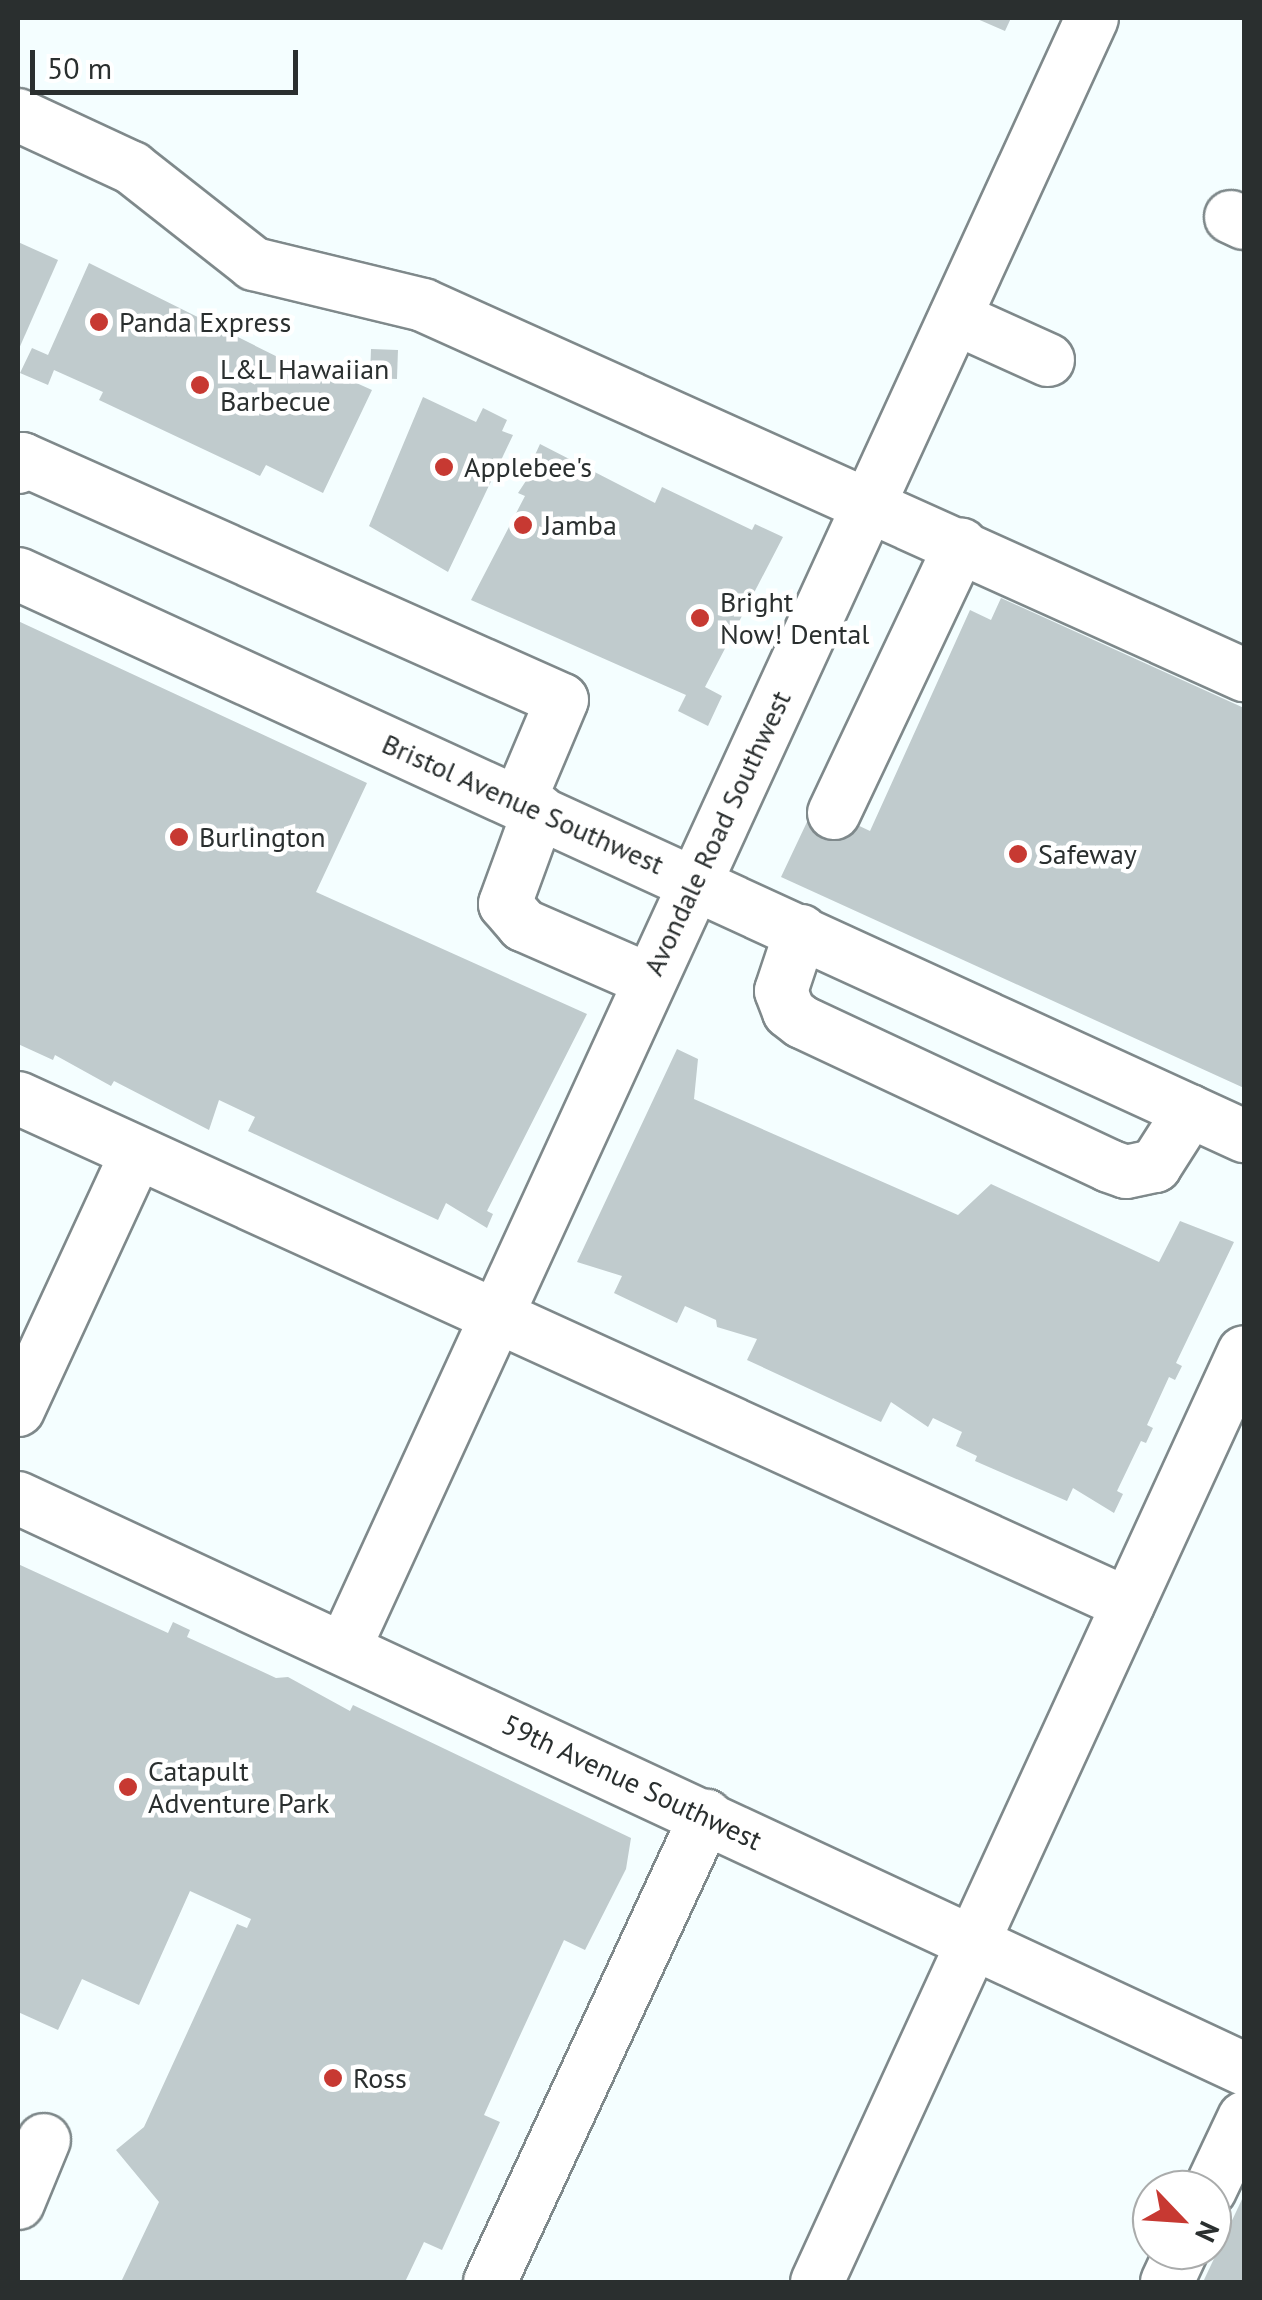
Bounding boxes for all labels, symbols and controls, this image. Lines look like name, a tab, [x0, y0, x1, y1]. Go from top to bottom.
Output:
scale bar	[35, 30, 302, 92]
text: 50 m	[47, 48, 112, 87]
place label: Panda Express	[119, 305, 291, 339]
marker: Panda Express	[88, 311, 110, 333]
place label: L&L Hawaiian Barbecue	[220, 352, 391, 418]
marker: L&L Hawaiian Barbecue	[189, 374, 211, 396]
place label: Applebee's	[464, 450, 592, 484]
marker: Applebee's	[433, 456, 455, 478]
place label: Jamba	[543, 508, 617, 542]
marker: Jamba	[512, 514, 534, 536]
place label: Bright Now! Dental	[720, 585, 870, 651]
marker: Bright Now! Dental	[689, 607, 711, 629]
street label: Avondale Road Southwest	[636, 685, 798, 981]
street label: Bristol Avenue Southwest	[377, 727, 669, 881]
place label: Burlington	[199, 820, 326, 854]
marker: Burlington	[168, 826, 190, 848]
place label: Safeway	[1038, 837, 1137, 871]
marker: Safeway	[1007, 843, 1029, 865]
street label: 59th Avenue Southwest	[497, 1707, 767, 1857]
place label: Catapult Adventure Park	[148, 1754, 329, 1820]
marker: Catapult Adventure Park	[117, 1776, 139, 1798]
place label: Ross	[353, 2061, 407, 2095]
marker: Ross	[322, 2067, 344, 2089]
north arrow	[1132, 2170, 1232, 2270]
text: N	[1187, 2216, 1228, 2248]

